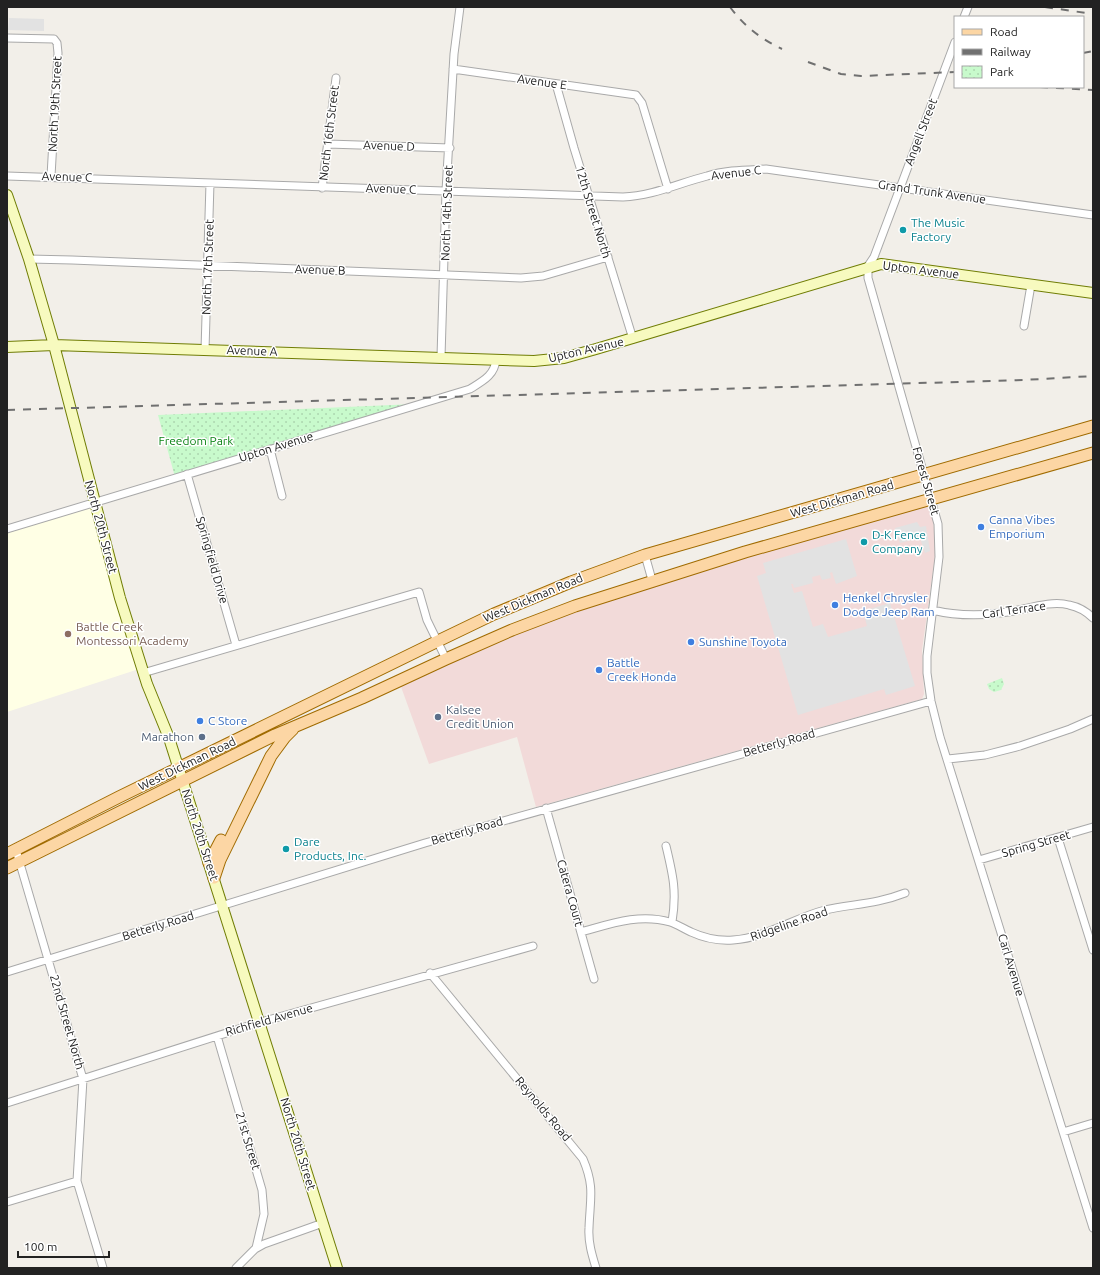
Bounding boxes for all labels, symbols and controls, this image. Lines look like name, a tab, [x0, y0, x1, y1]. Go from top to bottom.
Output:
legend	[954, 16, 1084, 88]
text: Road	[990, 25, 1018, 38]
text: Railway	[990, 45, 1031, 58]
street label: North 19th Street	[46, 56, 64, 152]
text: Park	[990, 65, 1014, 78]
street label: Avenue E	[516, 72, 568, 91]
street label: North 16th Street	[316, 84, 341, 181]
street label: Angell Street	[902, 96, 939, 167]
street label: Avenue D	[363, 138, 415, 153]
street label: Avenue C	[710, 163, 762, 182]
street label: 12th Street North	[573, 164, 614, 260]
street label: North 14th Street	[438, 165, 455, 261]
street label: Avenue C	[42, 169, 93, 184]
street label: Grand Trunk Avenue	[877, 177, 987, 206]
street label: Avenue C	[366, 181, 417, 196]
place label: The Music Factory	[911, 216, 965, 243]
street label: North 17th Street	[199, 219, 216, 315]
marker: The Music Factory	[898, 225, 908, 235]
street label: Upton Avenue	[882, 258, 960, 281]
street label: Avenue B	[294, 262, 346, 277]
street label: Upton Avenue	[547, 335, 625, 365]
street label: Avenue A	[226, 343, 278, 358]
street label: Upton Avenue	[237, 429, 315, 464]
park label: Freedom Park	[159, 434, 233, 447]
street label: Forest Street	[910, 445, 943, 517]
street label: West Dickman Road	[789, 478, 895, 520]
street label: North 20th Street	[83, 479, 120, 575]
place label: Canna Vibes Emporium	[989, 513, 1055, 540]
street label: Springfield Drive	[194, 515, 231, 605]
marker: Canna Vibes Emporium	[976, 522, 986, 532]
place label: D-K Fence Company	[872, 528, 926, 555]
marker: D-K Fence Company	[859, 537, 869, 547]
street label: West Dickman Road	[481, 571, 585, 624]
place label: Henkel Chrysler Dodge Jeep Ram	[843, 591, 935, 618]
street label: Carl Terrace	[981, 599, 1047, 620]
marker: Henkel Chrysler Dodge Jeep Ram	[830, 600, 840, 610]
place label: Battle Creek Montessori Academy	[76, 620, 189, 647]
marker: Battle Creek Montessori Academy	[63, 629, 73, 639]
place label: Sunshine Toyota	[699, 635, 787, 648]
marker: Sunshine Toyota	[686, 637, 696, 647]
place label: Battle Creek Honda	[607, 656, 676, 683]
marker: Battle Creek Honda	[594, 665, 604, 675]
place label: Kalsee Credit Union	[446, 703, 514, 730]
marker: Kalsee Credit Union	[433, 712, 443, 722]
place label: C Store	[208, 714, 247, 727]
marker: C Store	[195, 716, 205, 726]
street label: Betterly Road	[741, 726, 816, 759]
place label: Marathon	[141, 730, 194, 743]
marker: Marathon	[197, 732, 207, 742]
street label: West Dickman Road	[136, 734, 238, 793]
street label: North 20th Street	[179, 787, 222, 883]
street label: Betterly Road	[429, 814, 504, 847]
street label: Spring Street	[1000, 827, 1072, 860]
place label: Dare Products, Inc.	[294, 835, 366, 862]
marker: Dare Products, Inc.	[281, 844, 291, 854]
street label: Catera Court	[555, 858, 586, 928]
street label: Ridgeline Road	[748, 904, 829, 943]
street label: Betterly Road	[120, 908, 195, 943]
street label: Carl Avenue	[996, 932, 1027, 998]
street label: 22nd Street North	[48, 973, 87, 1071]
street label: Richfield Avenue	[224, 1001, 314, 1038]
street label: Reynolds Road	[513, 1074, 574, 1143]
street label: North 20th Street	[278, 1096, 319, 1192]
street label: 21st Street	[234, 1110, 264, 1172]
scale bar	[18, 1233, 109, 1259]
text: 100 m	[24, 1240, 57, 1253]

